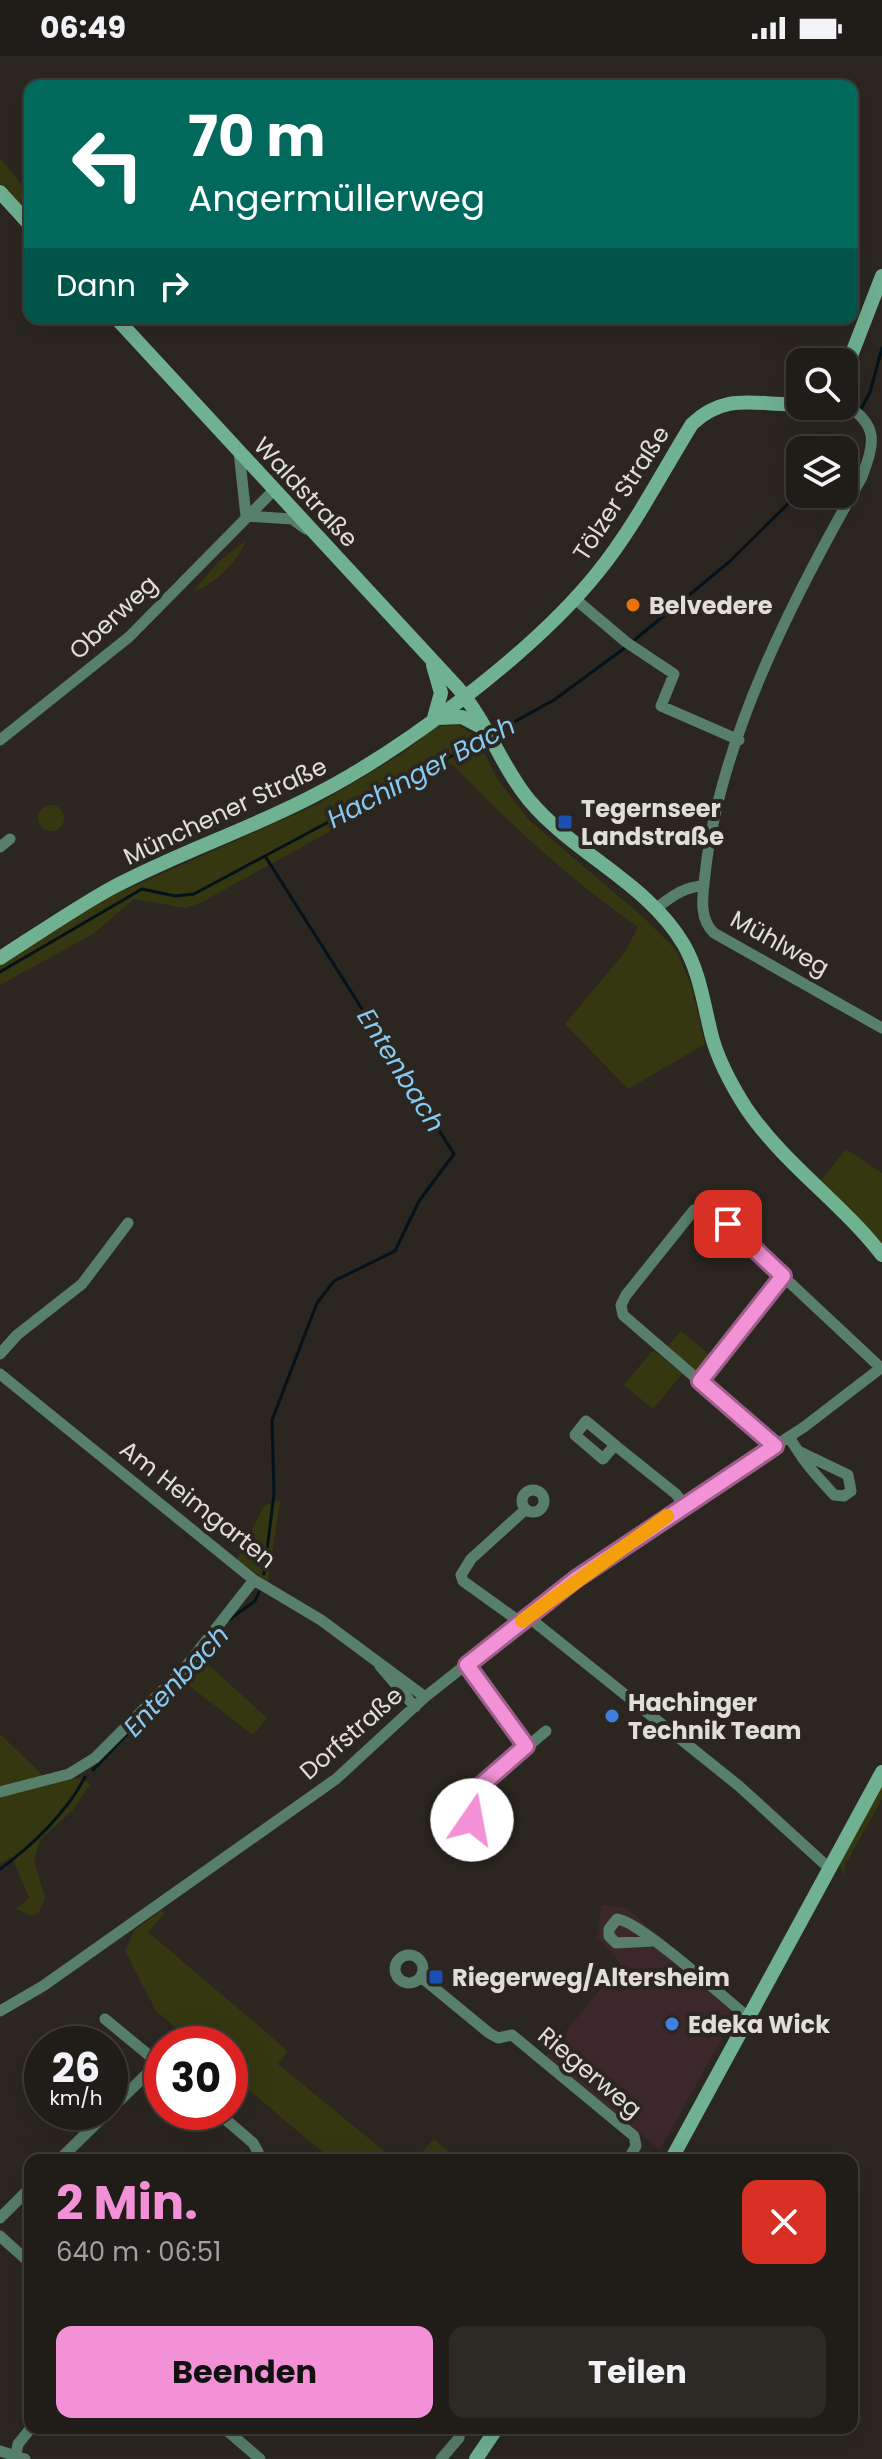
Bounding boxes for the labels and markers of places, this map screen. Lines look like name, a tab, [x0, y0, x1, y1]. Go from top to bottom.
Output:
place label: Belvedere	[649, 589, 773, 622]
marker: Belvedere	[624, 596, 642, 614]
place label: Tegernseer Landstraße	[581, 792, 724, 853]
marker: Tegernseer Landstraße	[556, 813, 574, 831]
pin	[694, 1190, 762, 1258]
place label: Hachinger Technik Team	[628, 1686, 802, 1747]
marker: Hachinger Technik Team	[603, 1707, 621, 1725]
place label: Riegerweg/Altersheim	[452, 1961, 730, 1994]
marker: Riegerweg/Altersheim	[427, 1968, 445, 1986]
place label: Edeka Wick	[688, 2008, 830, 2041]
marker: Edeka Wick	[663, 2015, 681, 2033]

